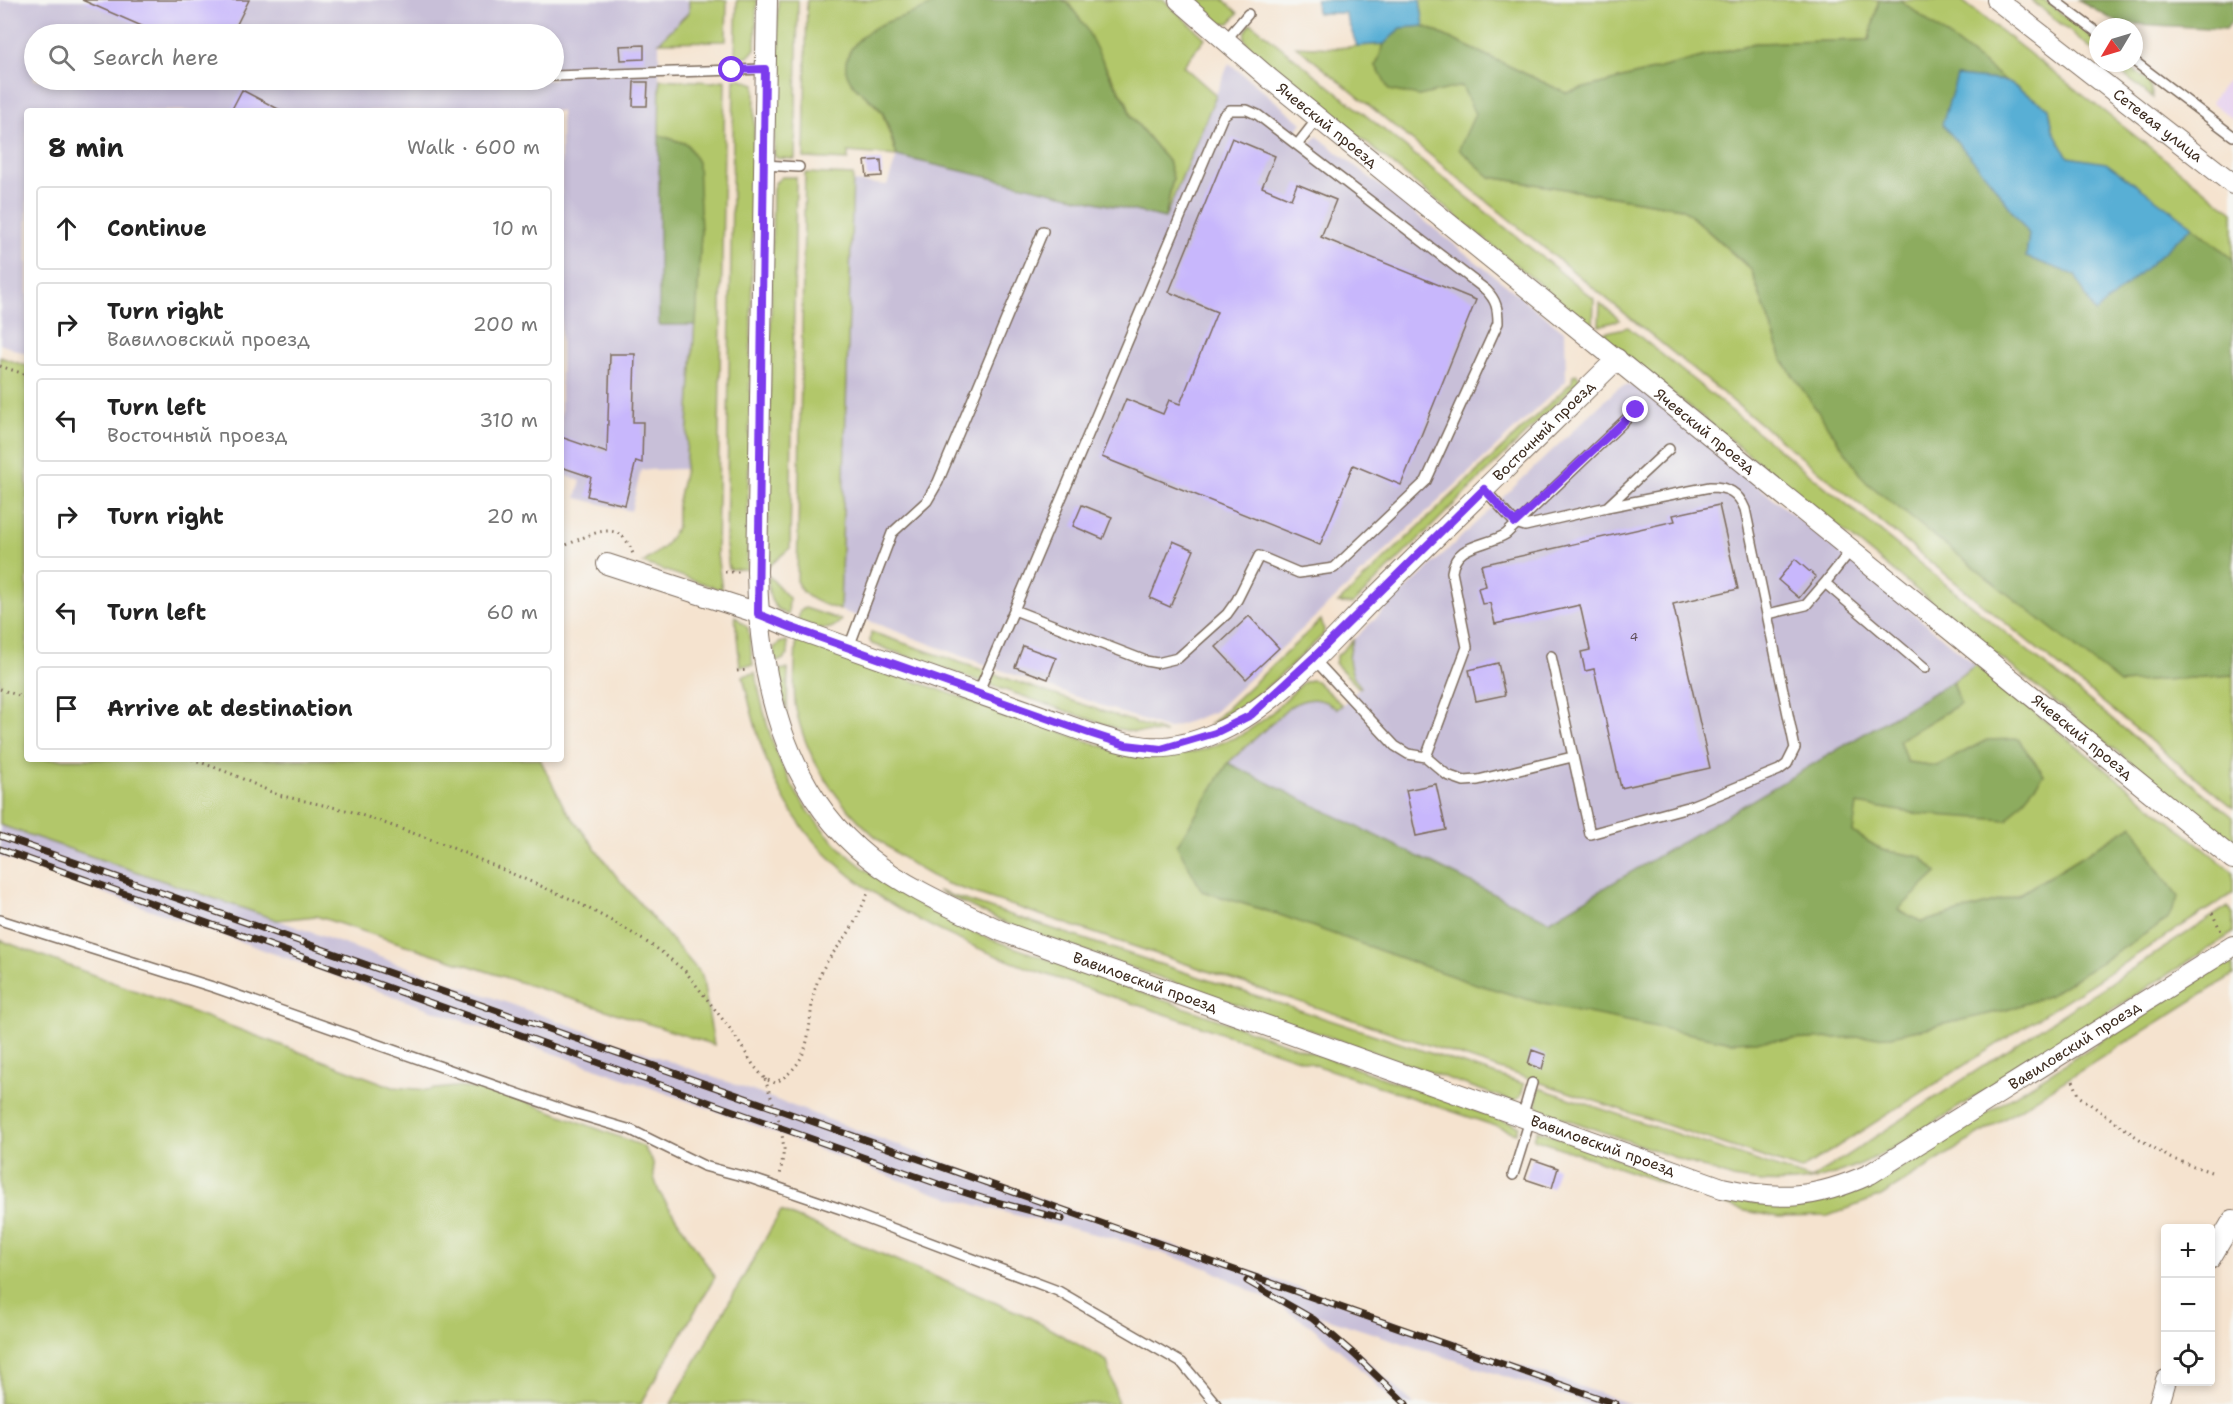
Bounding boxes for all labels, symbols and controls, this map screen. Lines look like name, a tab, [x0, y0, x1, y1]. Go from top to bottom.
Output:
north arrow	[2089, 18, 2143, 72]
search box	[24, 24, 564, 90]
icon: search	[45, 41, 78, 74]
text: Search here	[93, 43, 219, 72]
route start	[718, 56, 744, 82]
street label: Ячевский проезд	[1272, 78, 1382, 173]
street label: Сетевая улица	[2109, 84, 2207, 167]
text: 8 min	[48, 130, 124, 165]
text: Walk · 600 m	[407, 134, 540, 160]
icon: ahead	[50, 212, 83, 245]
text: Continue	[107, 214, 207, 243]
text: 10 m	[492, 215, 538, 241]
text: Turn right	[107, 297, 224, 326]
icon: right	[50, 308, 83, 341]
text: 200 m	[473, 311, 538, 337]
text: Вавиловский проезд	[107, 326, 310, 352]
street label: Восточный проезд	[1488, 376, 1599, 486]
street label: Ячевский проезд	[1650, 384, 1760, 478]
text: Turn left	[107, 393, 206, 422]
route end	[1622, 396, 1648, 422]
icon: left	[50, 404, 83, 437]
text: 310 m	[479, 407, 538, 433]
text: Восточный проезд	[107, 422, 287, 448]
icon: right	[50, 500, 83, 533]
text: Turn right	[107, 502, 224, 531]
text: 20 m	[487, 503, 538, 529]
icon: left	[50, 596, 83, 629]
text: Turn left	[107, 598, 206, 627]
text: 60 m	[486, 599, 538, 625]
house number: 4	[1630, 629, 1638, 645]
street label: Ячевский проезд	[2028, 690, 2138, 784]
icon: arrive	[50, 692, 83, 725]
text: Arrive at destination	[107, 694, 353, 723]
street label: Вавиловский проезд	[1070, 947, 1221, 1018]
street label: Вавиловский проезд	[2005, 996, 2145, 1094]
street label: Вавиловский проезд	[1528, 1111, 1679, 1181]
map controls	[2161, 1224, 2215, 1386]
button: +	[2161, 1224, 2215, 1278]
button: −	[2161, 1278, 2215, 1332]
button: locate	[2161, 1332, 2215, 1386]

